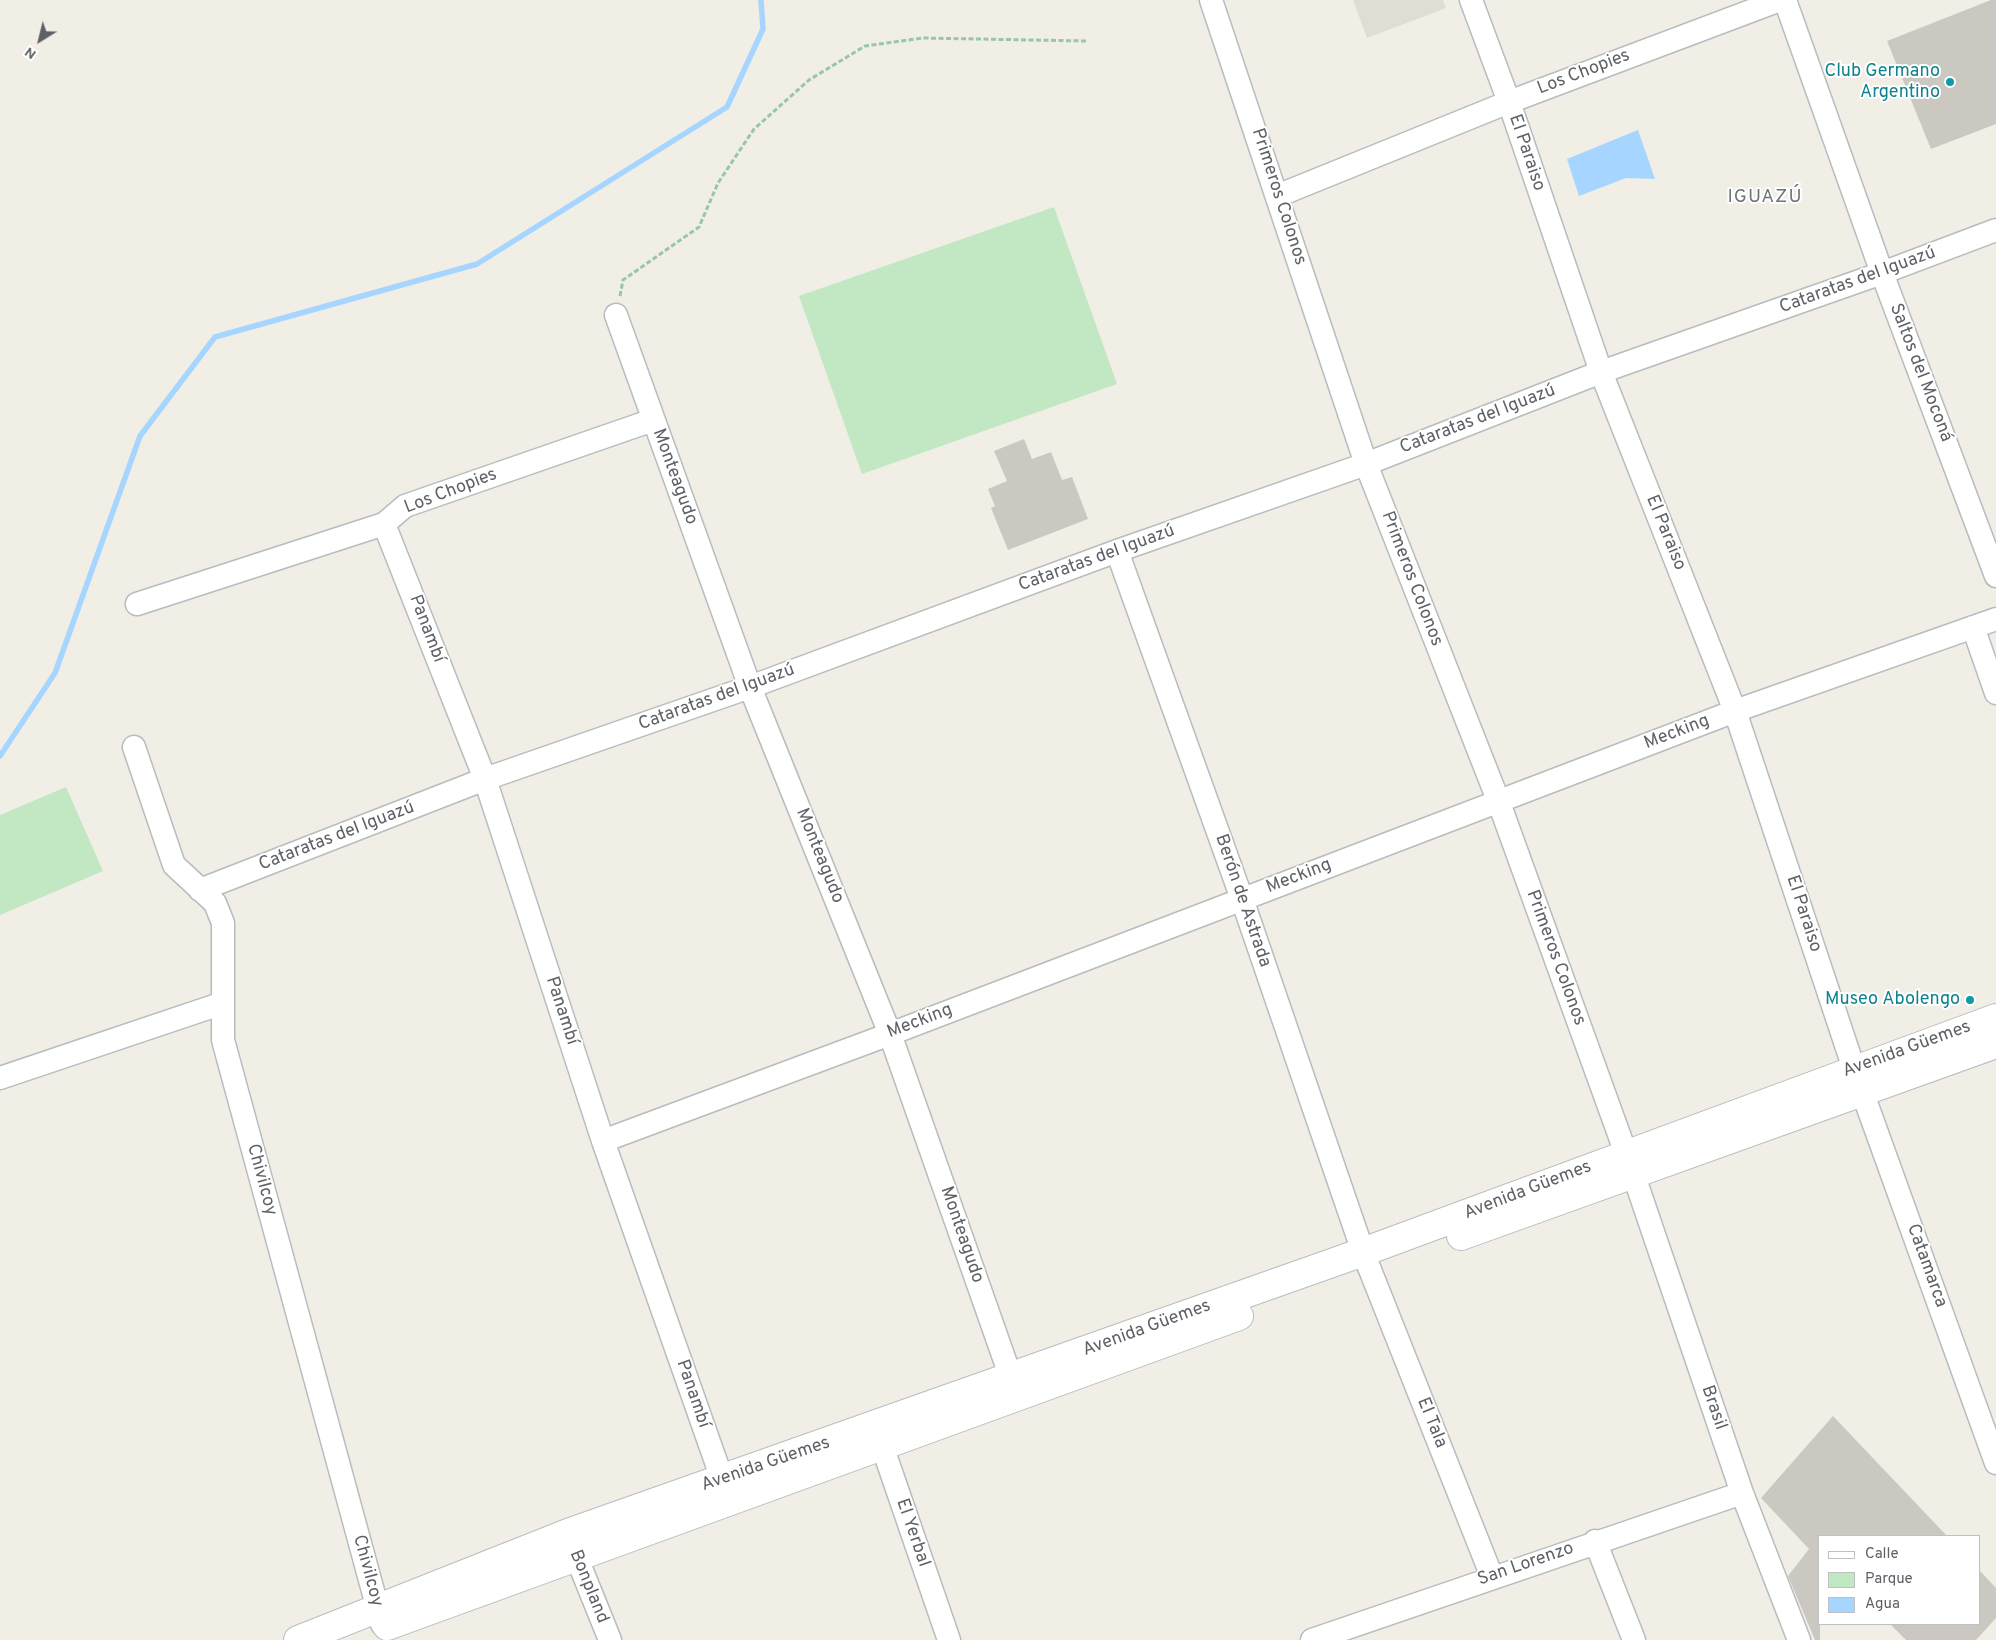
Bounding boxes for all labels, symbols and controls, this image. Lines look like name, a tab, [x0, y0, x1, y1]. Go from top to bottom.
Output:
north arrow	[15, 15, 65, 65]
text: N	[22, 43, 40, 62]
street label: Los Chopies	[1535, 45, 1633, 101]
place label: Club Germano Argentino	[1825, 61, 1940, 104]
marker: Club Germano Argentino	[1944, 76, 1956, 88]
street label: El Paraiso	[1503, 112, 1549, 194]
street label: Primeros Colonos	[1246, 126, 1310, 268]
district label: IGUAZÚ	[1727, 187, 1803, 209]
street label: Cataratas del Iguazú	[1777, 243, 1939, 319]
street label: Saltos del Moconá	[1884, 301, 1956, 445]
street label: Cataratas del Iguazú	[1397, 380, 1559, 460]
street label: Monteagudo	[647, 426, 701, 528]
street label: Los Chopies	[402, 464, 500, 520]
street label: El Paraiso	[1640, 492, 1690, 574]
street label: Primeros Colonos	[1375, 509, 1447, 649]
street label: Cataratas del Iguazú	[1016, 521, 1178, 597]
street label: Panambí	[403, 592, 449, 666]
street label: Cataratas del Iguazú	[636, 660, 798, 736]
street label: Mecking	[1641, 711, 1713, 755]
street label: Cataratas del Iguazú	[256, 797, 418, 877]
street label: Monteagudo	[790, 805, 848, 907]
street label: Berón de Astrada	[1209, 832, 1275, 970]
street label: Mecking	[1263, 855, 1335, 899]
street label: El Paraiso	[1780, 873, 1826, 955]
street label: Primeros Colonos	[1520, 887, 1590, 1029]
street label: Panambí	[540, 974, 582, 1048]
place label: Museo Abolengo	[1825, 989, 1960, 1011]
marker: Museo Abolengo	[1964, 994, 1976, 1006]
street label: Mecking	[884, 1000, 956, 1044]
street label: Avenida Güemes	[1840, 1017, 1974, 1083]
street label: Chivilcoy	[241, 1142, 281, 1218]
street label: Avenida Güemes	[1461, 1157, 1595, 1225]
street label: Monteagudo	[934, 1184, 988, 1286]
street label: Catamarca	[1901, 1221, 1951, 1311]
street label: Avenida Güemes	[1080, 1296, 1214, 1362]
street label: Panambí	[670, 1357, 714, 1431]
street label: Brasil	[1695, 1383, 1731, 1433]
street label: El Tala	[1411, 1395, 1451, 1451]
street label: Avenida Güemes	[699, 1433, 833, 1497]
street label: El Yerbal	[890, 1496, 934, 1570]
street label: Chivilcoy	[347, 1533, 387, 1609]
legend	[1818, 1535, 1981, 1625]
street label: San Lorenzo	[1475, 1538, 1577, 1592]
text: Calle	[1865, 1545, 1899, 1564]
street label: Bonpland	[563, 1547, 613, 1627]
text: Parque	[1865, 1570, 1913, 1589]
text: Agua	[1865, 1595, 1900, 1614]

